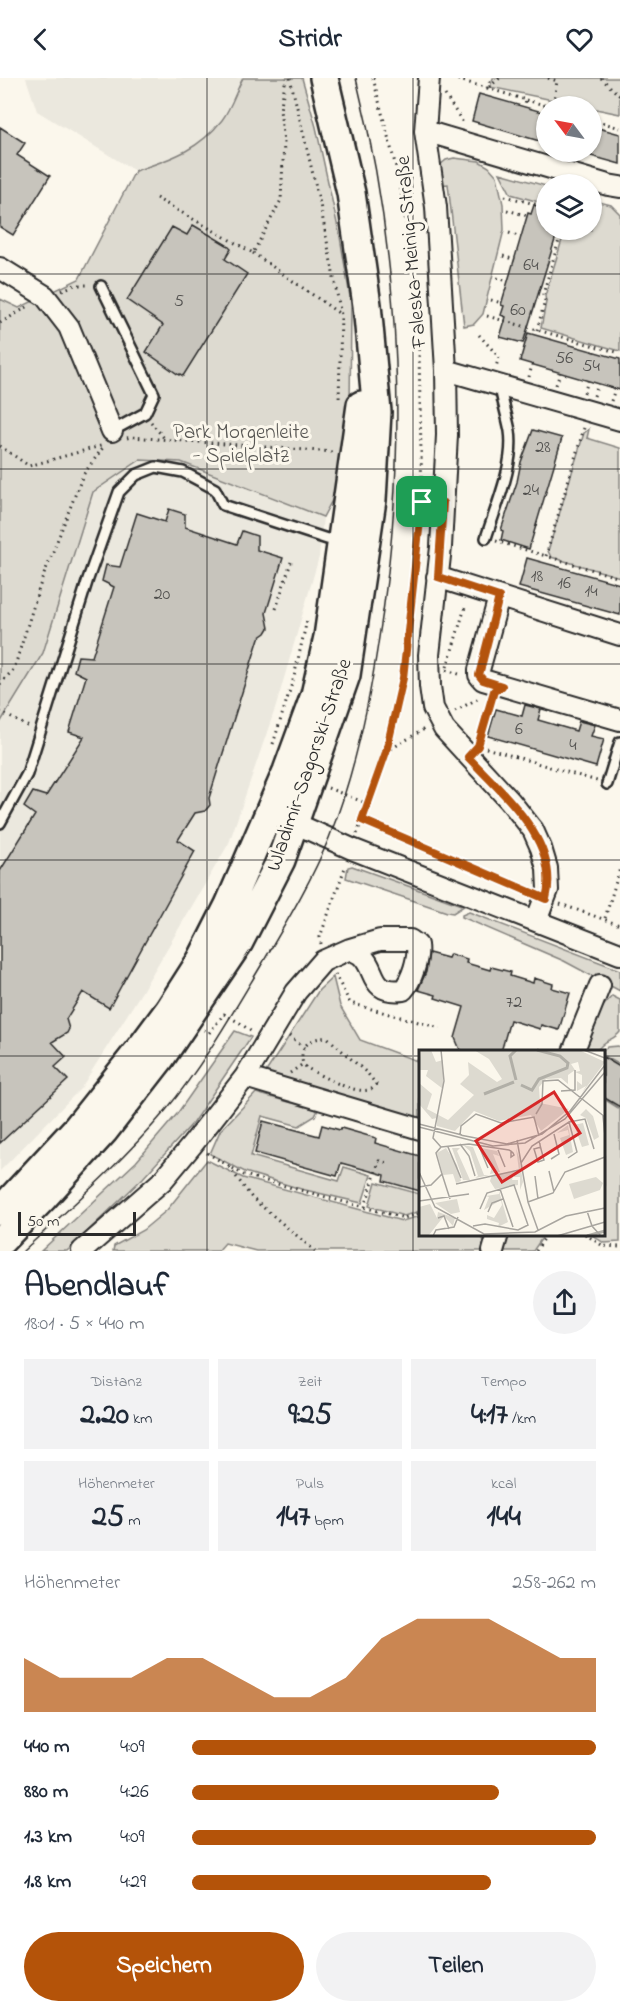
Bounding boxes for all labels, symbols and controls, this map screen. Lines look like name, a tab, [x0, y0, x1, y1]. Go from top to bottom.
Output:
text: Stridr	[278, 20, 342, 59]
icon: back	[24, 23, 57, 56]
icon: heart	[563, 23, 596, 56]
north arrow	[536, 96, 602, 162]
map controls	[536, 96, 602, 240]
street label: Faleska-Meinig-Straße	[389, 154, 437, 351]
button: layers	[536, 174, 602, 240]
house number: 64	[523, 253, 539, 279]
house number: 5	[174, 289, 184, 315]
house number: 60	[510, 298, 526, 324]
house number: 56	[555, 346, 573, 372]
house number: 54	[582, 354, 600, 380]
park label: Park Morgenleite - Spielplatz	[173, 418, 309, 472]
house number: 28	[535, 435, 551, 461]
pin	[396, 476, 447, 527]
house number: 24	[523, 478, 540, 504]
icon: arrive	[405, 485, 438, 518]
house number: 18	[531, 564, 543, 590]
house number: 16	[557, 571, 571, 597]
house number: 14	[584, 579, 598, 605]
house number: 20	[154, 582, 171, 608]
street label: Wladimir-Sagorski-Straße	[259, 654, 363, 876]
house number: 6	[515, 717, 523, 743]
house number: 4	[569, 733, 577, 759]
house number: 72	[506, 990, 522, 1016]
inset map	[419, 1050, 605, 1236]
scale bar	[18, 1209, 136, 1236]
text: 50 m	[27, 1210, 59, 1234]
text: Abendlauf	[24, 1263, 169, 1311]
button: share	[533, 1271, 596, 1334]
text: 18:01 · 5 × 440 m	[24, 1310, 144, 1339]
text: Distanz	[91, 1370, 142, 1394]
text: Zeit	[298, 1370, 322, 1394]
text: Tempo	[481, 1370, 527, 1394]
text: 2.20	[80, 1394, 129, 1438]
text: 9:25	[288, 1394, 332, 1438]
text: 4:17	[471, 1394, 508, 1438]
text: km	[129, 1407, 153, 1431]
text: /km	[508, 1407, 536, 1431]
text: Höhenmeter	[78, 1472, 155, 1496]
text: Puls	[296, 1472, 324, 1496]
text: kcal	[491, 1472, 516, 1496]
text: 25	[92, 1496, 124, 1540]
text: 147	[276, 1496, 310, 1540]
text: 144	[487, 1496, 521, 1540]
text: m	[124, 1509, 141, 1533]
text: bpm	[310, 1509, 344, 1533]
text: Höhenmeter	[24, 1569, 120, 1598]
text: 258–262 m	[512, 1569, 596, 1598]
text: 440 m	[24, 1733, 70, 1762]
text: 4:09	[120, 1733, 145, 1762]
text: 880 m	[24, 1778, 68, 1807]
text: 4:26	[120, 1778, 149, 1807]
text: 1.3 km	[24, 1823, 72, 1852]
text: 4:09	[120, 1823, 145, 1852]
text: 1.8 km	[24, 1868, 71, 1897]
text: 4:29	[120, 1868, 146, 1897]
button: Speichern	[24, 1932, 304, 2001]
button: Teilen	[316, 1932, 596, 2001]

